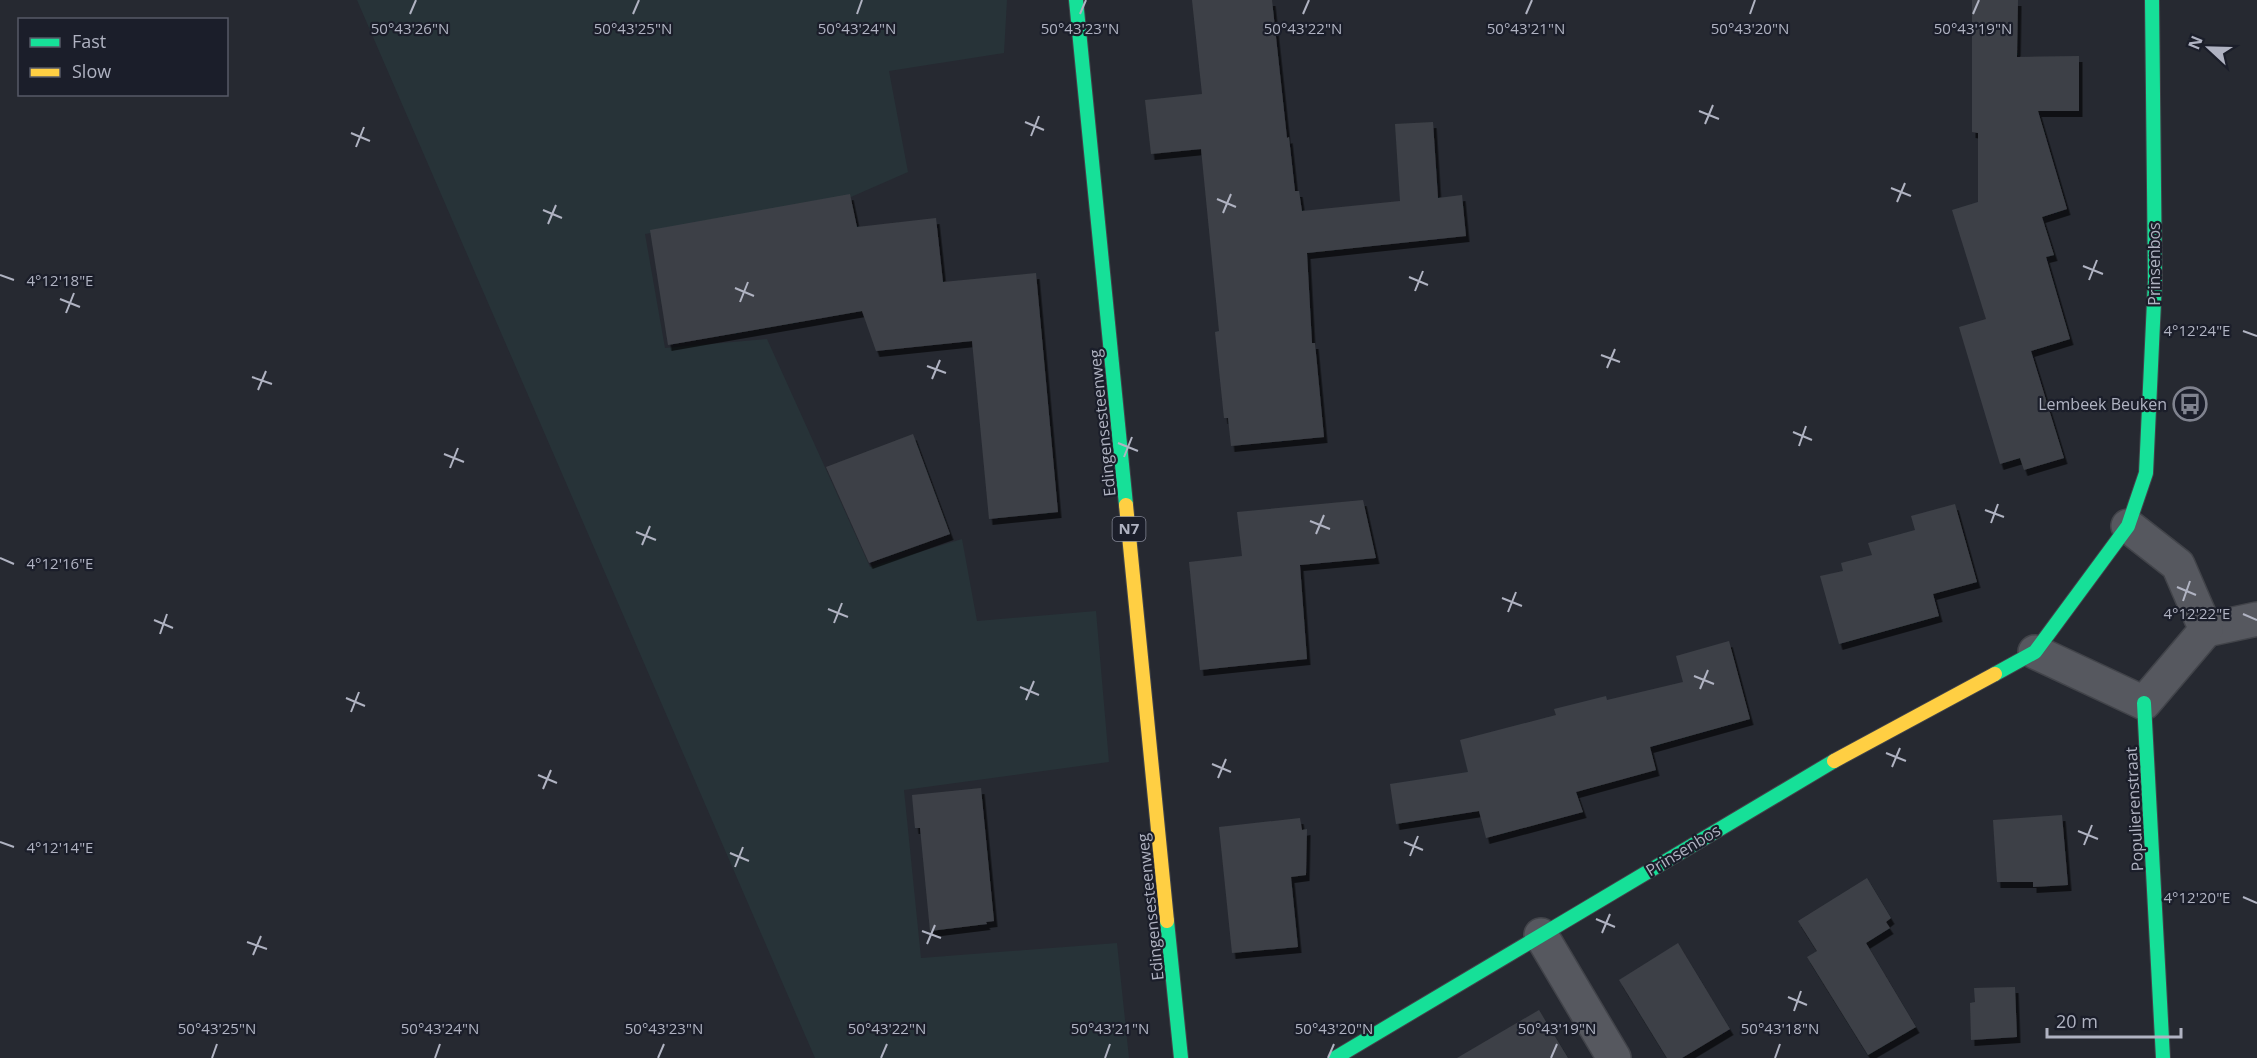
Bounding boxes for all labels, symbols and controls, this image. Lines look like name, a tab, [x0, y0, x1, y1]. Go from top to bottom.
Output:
legend	[18, 18, 228, 96]
text: 50°43'26"N	[371, 18, 449, 38]
text: 50°43'25"N	[594, 18, 672, 38]
text: 50°43'24"N	[818, 18, 896, 38]
text: 50°43'23"N	[1041, 18, 1119, 38]
text: 50°43'22"N	[1264, 18, 1342, 38]
text: 50°43'21"N	[1487, 18, 1565, 38]
text: 50°43'20"N	[1711, 18, 1789, 38]
text: 50°43'19"N	[1934, 18, 2012, 38]
north arrow	[2179, 18, 2239, 78]
text: Fast	[72, 29, 106, 53]
text: N	[2182, 32, 2208, 53]
text: Slow	[72, 59, 111, 83]
street label: Prinsenbos	[2143, 222, 2165, 306]
text: 4°12'18"E	[27, 270, 93, 290]
text: 4°12'24"E	[2164, 320, 2230, 340]
street label: Edingensesteenweg	[1083, 348, 1121, 498]
bus stop icon: Lembeek Beuken	[2172, 386, 2208, 422]
place label: Lembeek Beuken	[2038, 393, 2167, 415]
road number: N7	[1112, 517, 1146, 541]
text: 4°12'16"E	[27, 553, 93, 573]
text: 4°12'22"E	[2164, 603, 2230, 623]
street label: Populierenstraat	[2120, 746, 2148, 872]
street label: Prinsenbos	[1642, 819, 1724, 881]
street label: Edingensesteenweg	[1131, 832, 1169, 982]
text: 4°12'14"E	[27, 837, 93, 857]
text: 4°12'20"E	[2164, 887, 2230, 907]
scale bar	[2047, 1001, 2180, 1039]
text: 20 m	[2056, 1009, 2098, 1033]
text: 50°43'25"N	[178, 1018, 256, 1038]
text: 50°43'24"N	[401, 1018, 479, 1038]
text: 50°43'23"N	[625, 1018, 703, 1038]
text: 50°43'22"N	[848, 1018, 926, 1038]
text: 50°43'21"N	[1071, 1018, 1149, 1038]
text: 50°43'20"N	[1295, 1018, 1373, 1038]
text: 50°43'19"N	[1518, 1018, 1596, 1038]
text: 50°43'18"N	[1741, 1018, 1819, 1038]

